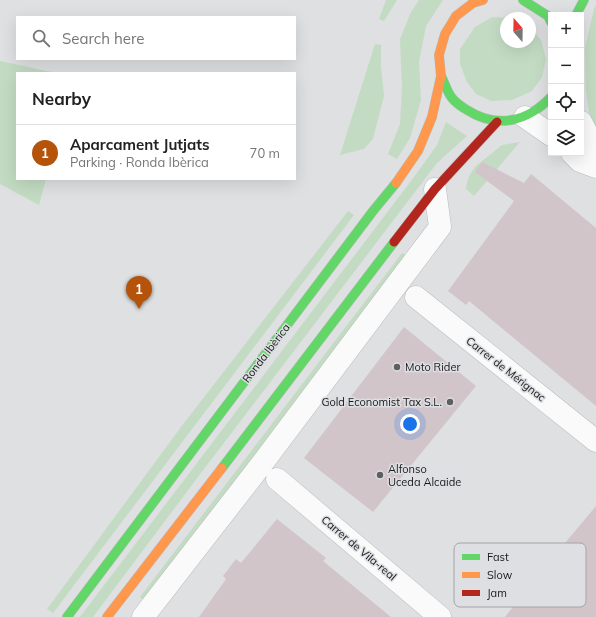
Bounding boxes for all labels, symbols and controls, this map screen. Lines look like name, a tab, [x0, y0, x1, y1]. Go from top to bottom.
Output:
north arrow	[500, 12, 536, 48]
map controls	[548, 12, 584, 156]
button: +	[548, 12, 584, 48]
search box	[16, 16, 296, 60]
icon: search	[30, 27, 52, 49]
text: Search here	[62, 29, 144, 48]
button: −	[548, 48, 584, 84]
button: locate	[548, 84, 584, 120]
text: Nearby	[32, 88, 91, 109]
button: layers	[548, 120, 584, 156]
text: Aparcament Jutjats	[70, 135, 209, 154]
text: 1	[41, 145, 49, 161]
text: 70 m	[250, 145, 280, 161]
text: Parking · Ronda Ibèrica	[70, 154, 209, 170]
pin: 1	[126, 276, 152, 309]
street label: Ronda Ibèrica	[239, 321, 293, 385]
street label: Carrer de Mérignac	[463, 334, 549, 405]
place label: Moto Rider	[405, 360, 460, 374]
marker: Moto Rider	[392, 362, 402, 372]
place label: Gold Economist Tax S.L.	[321, 395, 442, 409]
marker: Gold Economist Tax S.L.	[445, 397, 455, 407]
your location	[400, 414, 420, 434]
place label: Alfonso Uceda Alcaide	[388, 462, 461, 489]
marker: Alfonso Uceda Alcaide	[375, 470, 385, 480]
street label: Carrer de Vila-real	[319, 513, 399, 583]
legend	[454, 543, 586, 607]
text: Fast	[487, 550, 509, 564]
text: Slow	[487, 568, 513, 582]
text: Jam	[487, 586, 507, 600]

